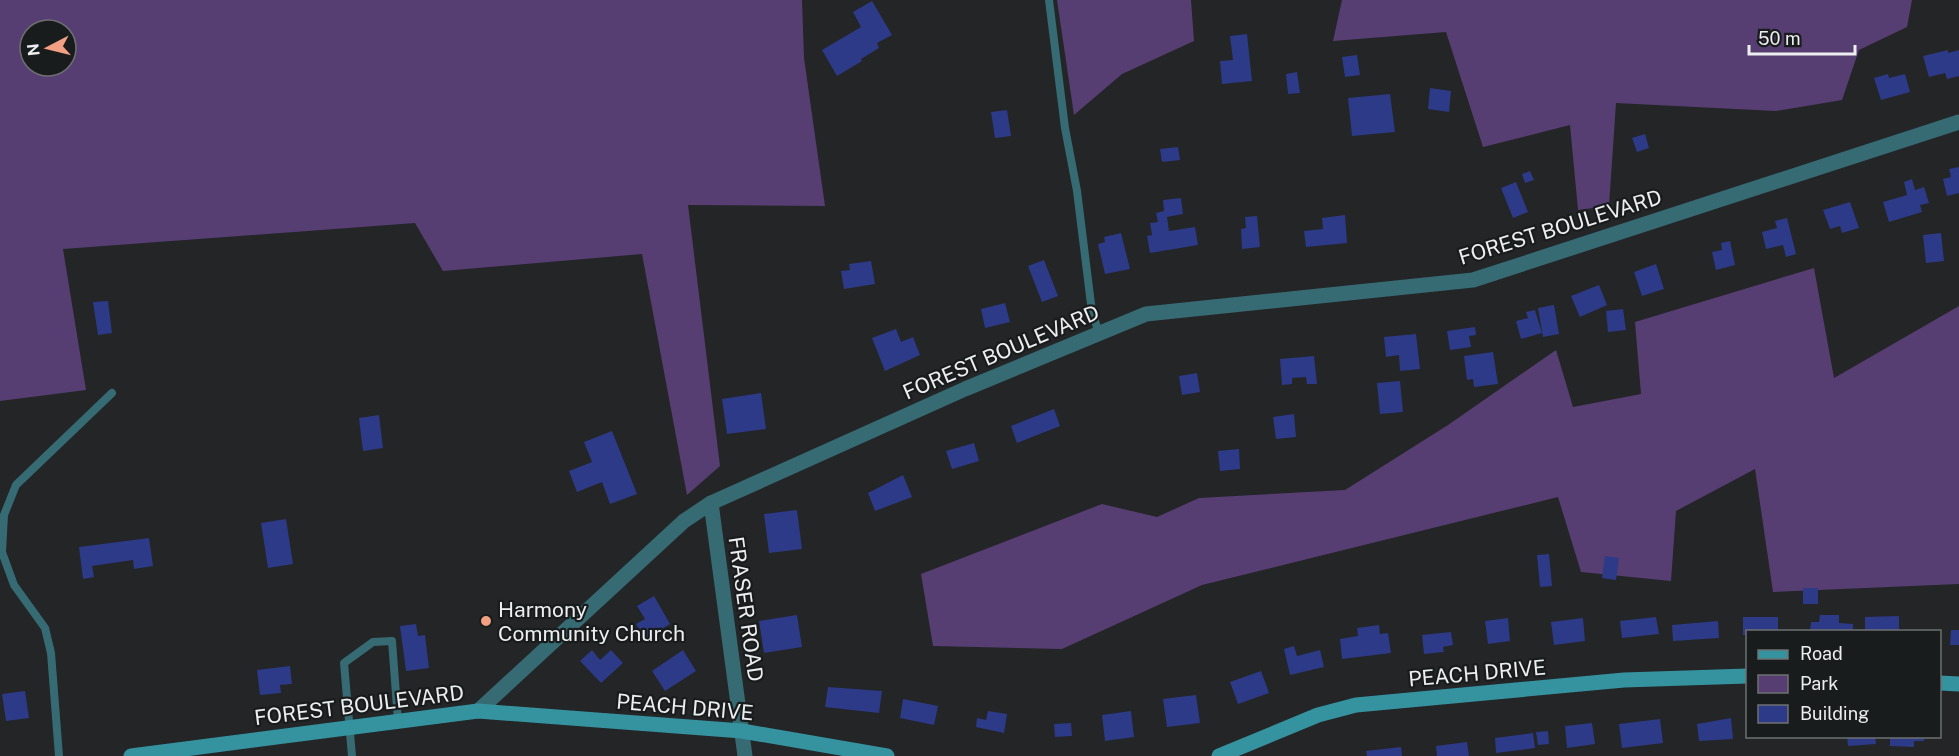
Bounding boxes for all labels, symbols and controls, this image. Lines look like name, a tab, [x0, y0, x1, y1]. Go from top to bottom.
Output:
north arrow	[18, 18, 78, 78]
scale bar	[1749, 18, 1856, 56]
text: 50 m	[1758, 28, 1801, 49]
text: N	[23, 42, 44, 57]
street label: FOREST BOULEVARD	[1455, 184, 1665, 270]
street label: FOREST BOULEVARD	[899, 299, 1103, 405]
street label: FRASER ROAD	[723, 535, 769, 683]
place label: Harmony Community Church	[498, 597, 685, 646]
marker: Harmony Community Church	[479, 614, 493, 628]
legend	[1746, 630, 1941, 738]
text: Road	[1800, 643, 1843, 664]
street label: PEACH DRIVE	[1407, 655, 1547, 691]
text: Park	[1800, 673, 1838, 694]
street label: FOREST BOULEVARD	[253, 680, 465, 730]
street label: PEACH DRIVE	[615, 689, 755, 725]
text: Building	[1800, 703, 1869, 724]

